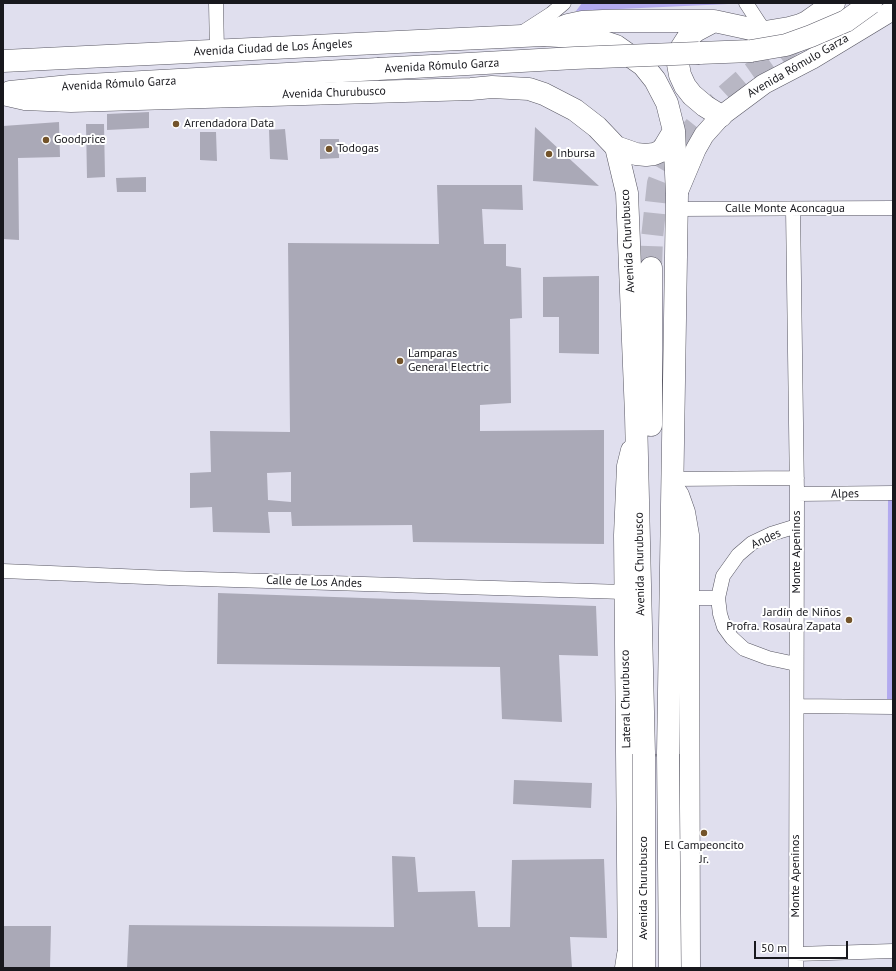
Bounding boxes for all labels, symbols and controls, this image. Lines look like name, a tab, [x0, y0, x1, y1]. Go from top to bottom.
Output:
street label: Avenida Rómulo Garza	[745, 31, 851, 101]
street label: Avenida Ciudad de Los Ángeles	[193, 37, 353, 59]
street label: Avenida Rómulo Garza	[384, 56, 500, 76]
street label: Avenida Rómulo Garza	[61, 74, 177, 94]
street label: Avenida Churubusco	[282, 84, 386, 102]
place label: Arrendadora Data	[184, 117, 274, 131]
marker: Arrendadora Data	[171, 119, 181, 129]
place label: Goodprice	[54, 133, 106, 147]
marker: Goodprice	[41, 135, 51, 145]
place label: Todogas	[337, 142, 379, 156]
marker: Todogas	[324, 144, 334, 154]
place label: Inbursa	[557, 147, 595, 161]
marker: Inbursa	[544, 149, 554, 159]
street label: Avenida Churubusco	[618, 189, 638, 293]
street label: Calle Monte Aconcagua	[725, 202, 845, 216]
place label: Lamparas General Electric	[408, 347, 489, 375]
marker: Lamparas General Electric	[395, 356, 405, 366]
street label: Alpes	[831, 487, 859, 501]
street label: Monte Apeninos	[790, 510, 804, 594]
street label: Avenida Churubusco	[632, 512, 648, 616]
street label: Andes	[749, 526, 783, 552]
street label: Calle de Los Andes	[266, 573, 362, 591]
place label: Jardín de Niños Profra. Rosaura Zapata	[726, 606, 841, 634]
marker: Jardín de Niños Profra. Rosaura Zapata	[844, 615, 854, 625]
street label: Lateral Churubusco	[618, 650, 634, 748]
marker: El Campeoncito Jr.	[699, 828, 709, 838]
street label: Monte Apeninos	[789, 834, 803, 918]
street label: Avenida Churubusco	[637, 836, 651, 940]
place label: El Campeoncito Jr.	[664, 839, 744, 867]
scale bar	[756, 933, 850, 959]
text: 50 m	[761, 940, 787, 955]

